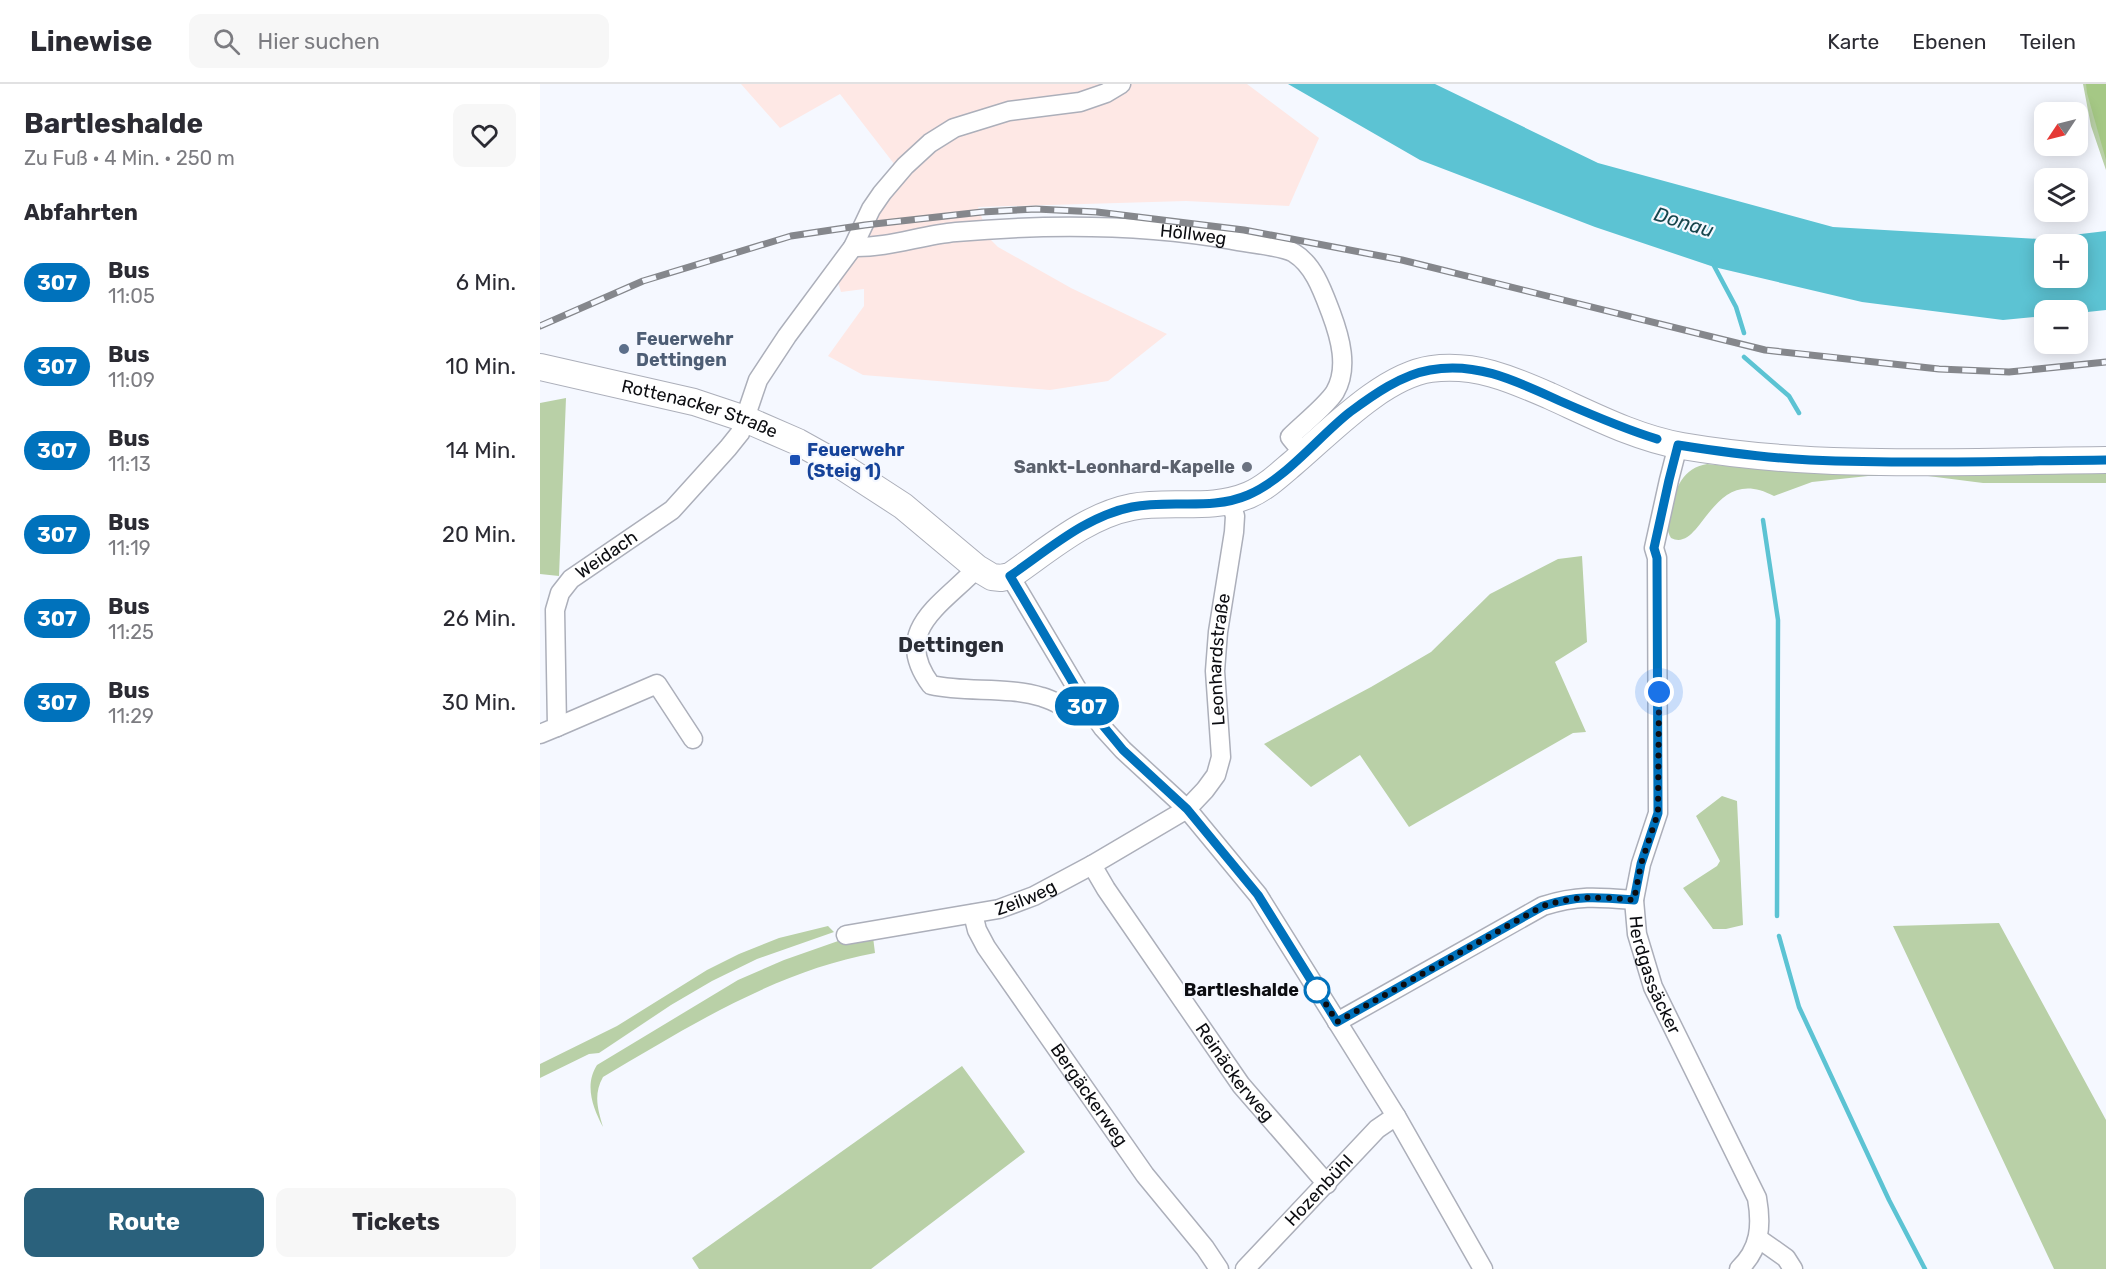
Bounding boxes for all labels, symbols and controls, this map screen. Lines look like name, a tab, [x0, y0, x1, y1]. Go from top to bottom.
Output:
search box	[189, 14, 609, 68]
text: Linewise	[30, 25, 153, 58]
icon: search	[210, 25, 243, 58]
text: Hier suchen	[258, 28, 380, 55]
text: Karte	[1827, 29, 1879, 54]
text: Ebenen	[1912, 29, 1986, 54]
text: Teilen	[2019, 29, 2076, 54]
north arrow	[2034, 102, 2088, 156]
map controls	[2034, 102, 2088, 354]
button: heart	[453, 104, 516, 167]
text: Bartleshalde	[24, 107, 203, 140]
text: Zu Fuß · 4 Min. · 250 m	[24, 146, 235, 170]
button: layers	[2034, 168, 2088, 222]
text: Abfahrten	[24, 199, 138, 226]
water label: Donau	[1651, 202, 1717, 242]
street label: Höllweg	[1159, 220, 1228, 250]
button: +	[2034, 234, 2088, 288]
text: Bus	[108, 257, 150, 284]
text: 6 Min.	[456, 269, 516, 296]
text: 307	[37, 270, 77, 295]
text: 11:05	[108, 284, 155, 308]
button: −	[2034, 300, 2088, 354]
place label: Feuerwehr Dettingen	[636, 328, 733, 371]
text: Bus	[108, 341, 150, 368]
marker: Feuerwehr Dettingen	[617, 342, 631, 356]
text: 10 Min.	[446, 353, 516, 380]
text: 307	[37, 354, 77, 379]
text: 11:09	[108, 368, 155, 392]
street label: Rottenacker Straße	[619, 375, 781, 443]
text: Bus	[108, 425, 150, 452]
text: 14 Min.	[446, 437, 516, 464]
text: 307	[37, 438, 77, 463]
place label: Feuerwehr (Steig 1)	[807, 439, 904, 482]
text: 11:13	[108, 452, 151, 476]
marker: Feuerwehr (Steig 1)	[788, 453, 802, 467]
place label: Sankt-Leonhard-Kapelle	[1014, 456, 1235, 478]
marker: Sankt-Leonhard-Kapelle	[1240, 460, 1254, 474]
text: Bus	[108, 509, 150, 536]
text: 20 Min.	[442, 521, 516, 548]
text: 307	[37, 522, 77, 547]
street label: Weidach	[571, 526, 642, 584]
text: 11:19	[108, 536, 151, 560]
street label: Leonhardstraße	[1204, 592, 1235, 726]
text: Bus	[108, 593, 150, 620]
text: 26 Min.	[443, 605, 516, 632]
text: 307	[37, 606, 77, 631]
text: 11:25	[108, 620, 154, 644]
district label: Dettingen	[898, 632, 1004, 657]
text: Bus	[108, 677, 150, 704]
your location	[1644, 677, 1674, 707]
line badge: 307	[1052, 686, 1122, 726]
text: 30 Min.	[442, 689, 516, 716]
text: 307	[37, 690, 77, 715]
text: 307	[1067, 694, 1107, 719]
text: 11:29	[108, 704, 154, 728]
street label: Zeilweg	[992, 875, 1060, 920]
street label: Herdgassäcker	[1624, 915, 1686, 1038]
marker: Bartleshalde	[1304, 977, 1330, 1003]
place label: Bartleshalde	[1184, 979, 1299, 1001]
street label: Reinäckerweg	[1191, 1019, 1279, 1126]
street label: Bergäckerweg	[1046, 1039, 1133, 1150]
street label: Hozenbühl	[1280, 1150, 1358, 1231]
button: Route	[24, 1188, 264, 1257]
button: Tickets	[276, 1188, 516, 1257]

